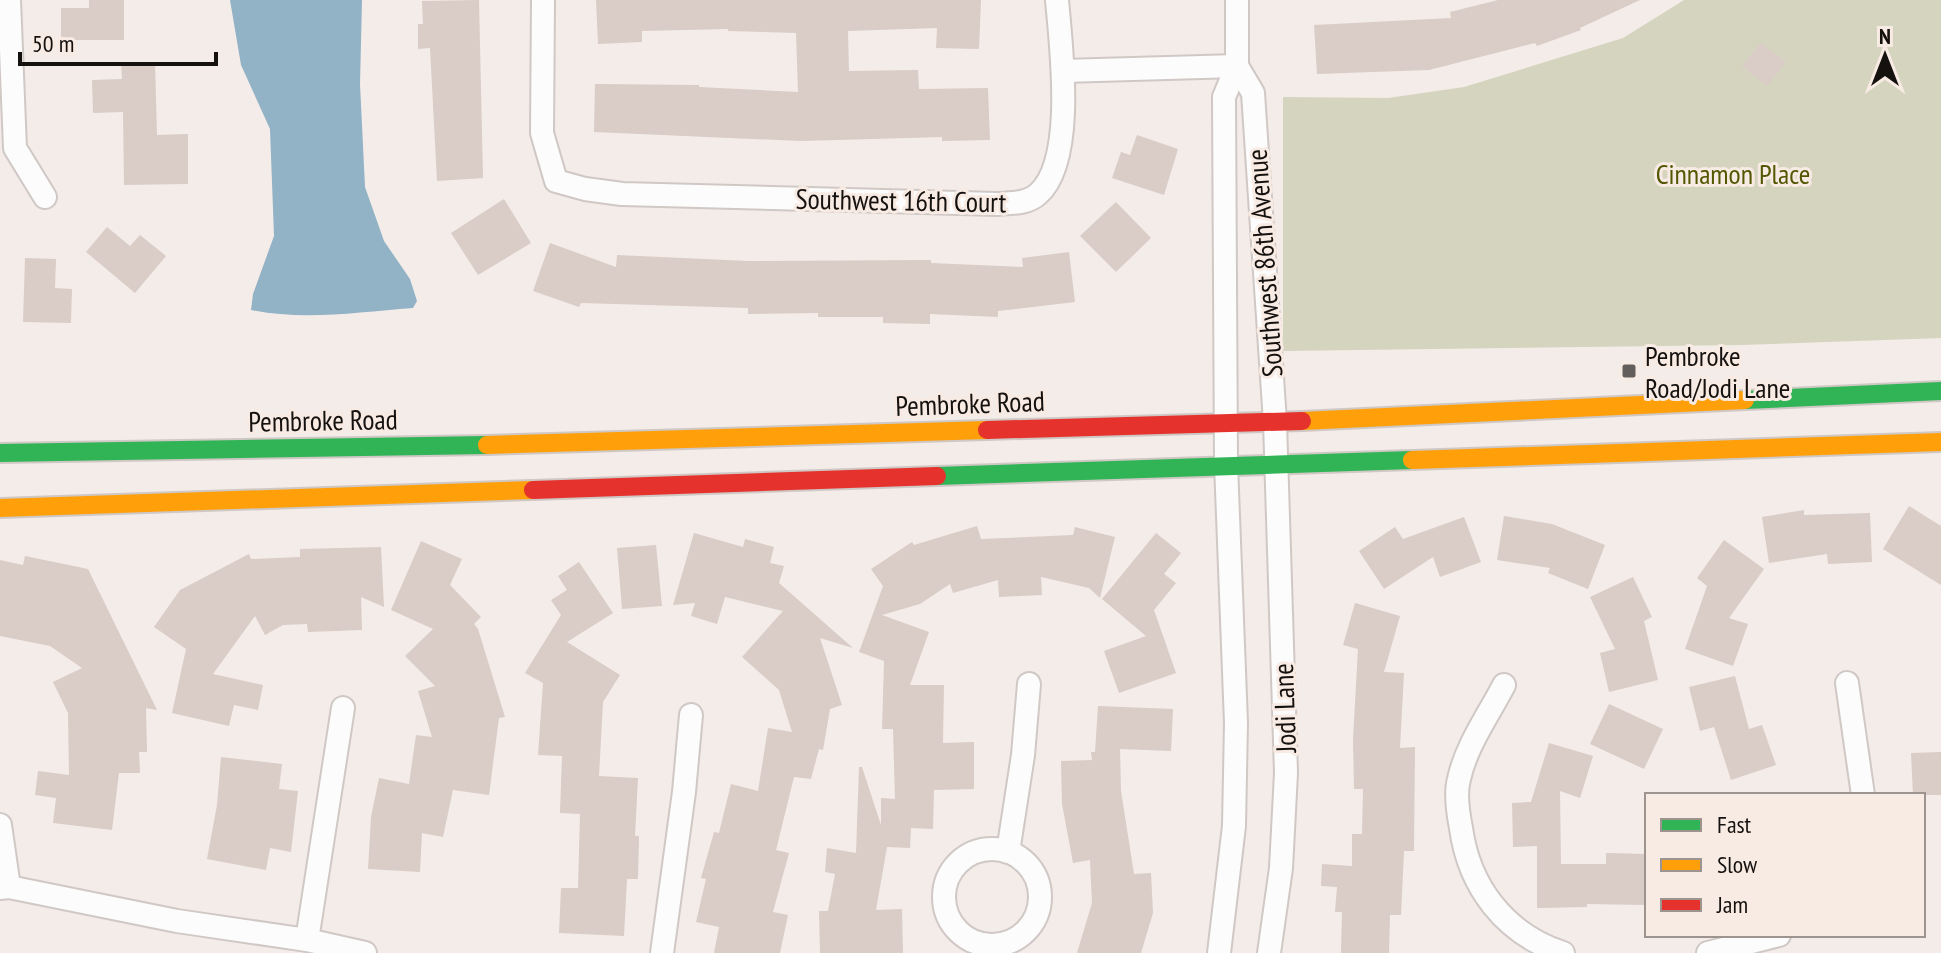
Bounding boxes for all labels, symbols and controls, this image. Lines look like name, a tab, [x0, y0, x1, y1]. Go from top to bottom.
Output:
scale bar	[20, 16, 216, 66]
north arrow	[1845, 16, 1925, 96]
text: N	[1879, 22, 1891, 50]
text: 50 m	[32, 28, 74, 59]
street label: Southwest 86th Avenue	[1238, 148, 1290, 378]
park label: Cinnamon Place	[1656, 155, 1810, 192]
street label: Southwest 16th Court	[795, 180, 1007, 220]
place label: Pembroke Road/Jodi Lane	[1645, 337, 1790, 406]
marker: Pembroke Road/Jodi Lane	[1620, 362, 1638, 380]
street label: Pembroke Road	[895, 382, 1045, 424]
street label: Pembroke Road	[248, 400, 398, 440]
street label: Jodi Lane	[1264, 663, 1304, 754]
legend	[1645, 793, 1925, 937]
text: Fast	[1717, 809, 1752, 840]
text: Slow	[1717, 849, 1758, 880]
text: Jam	[1716, 889, 1748, 920]

